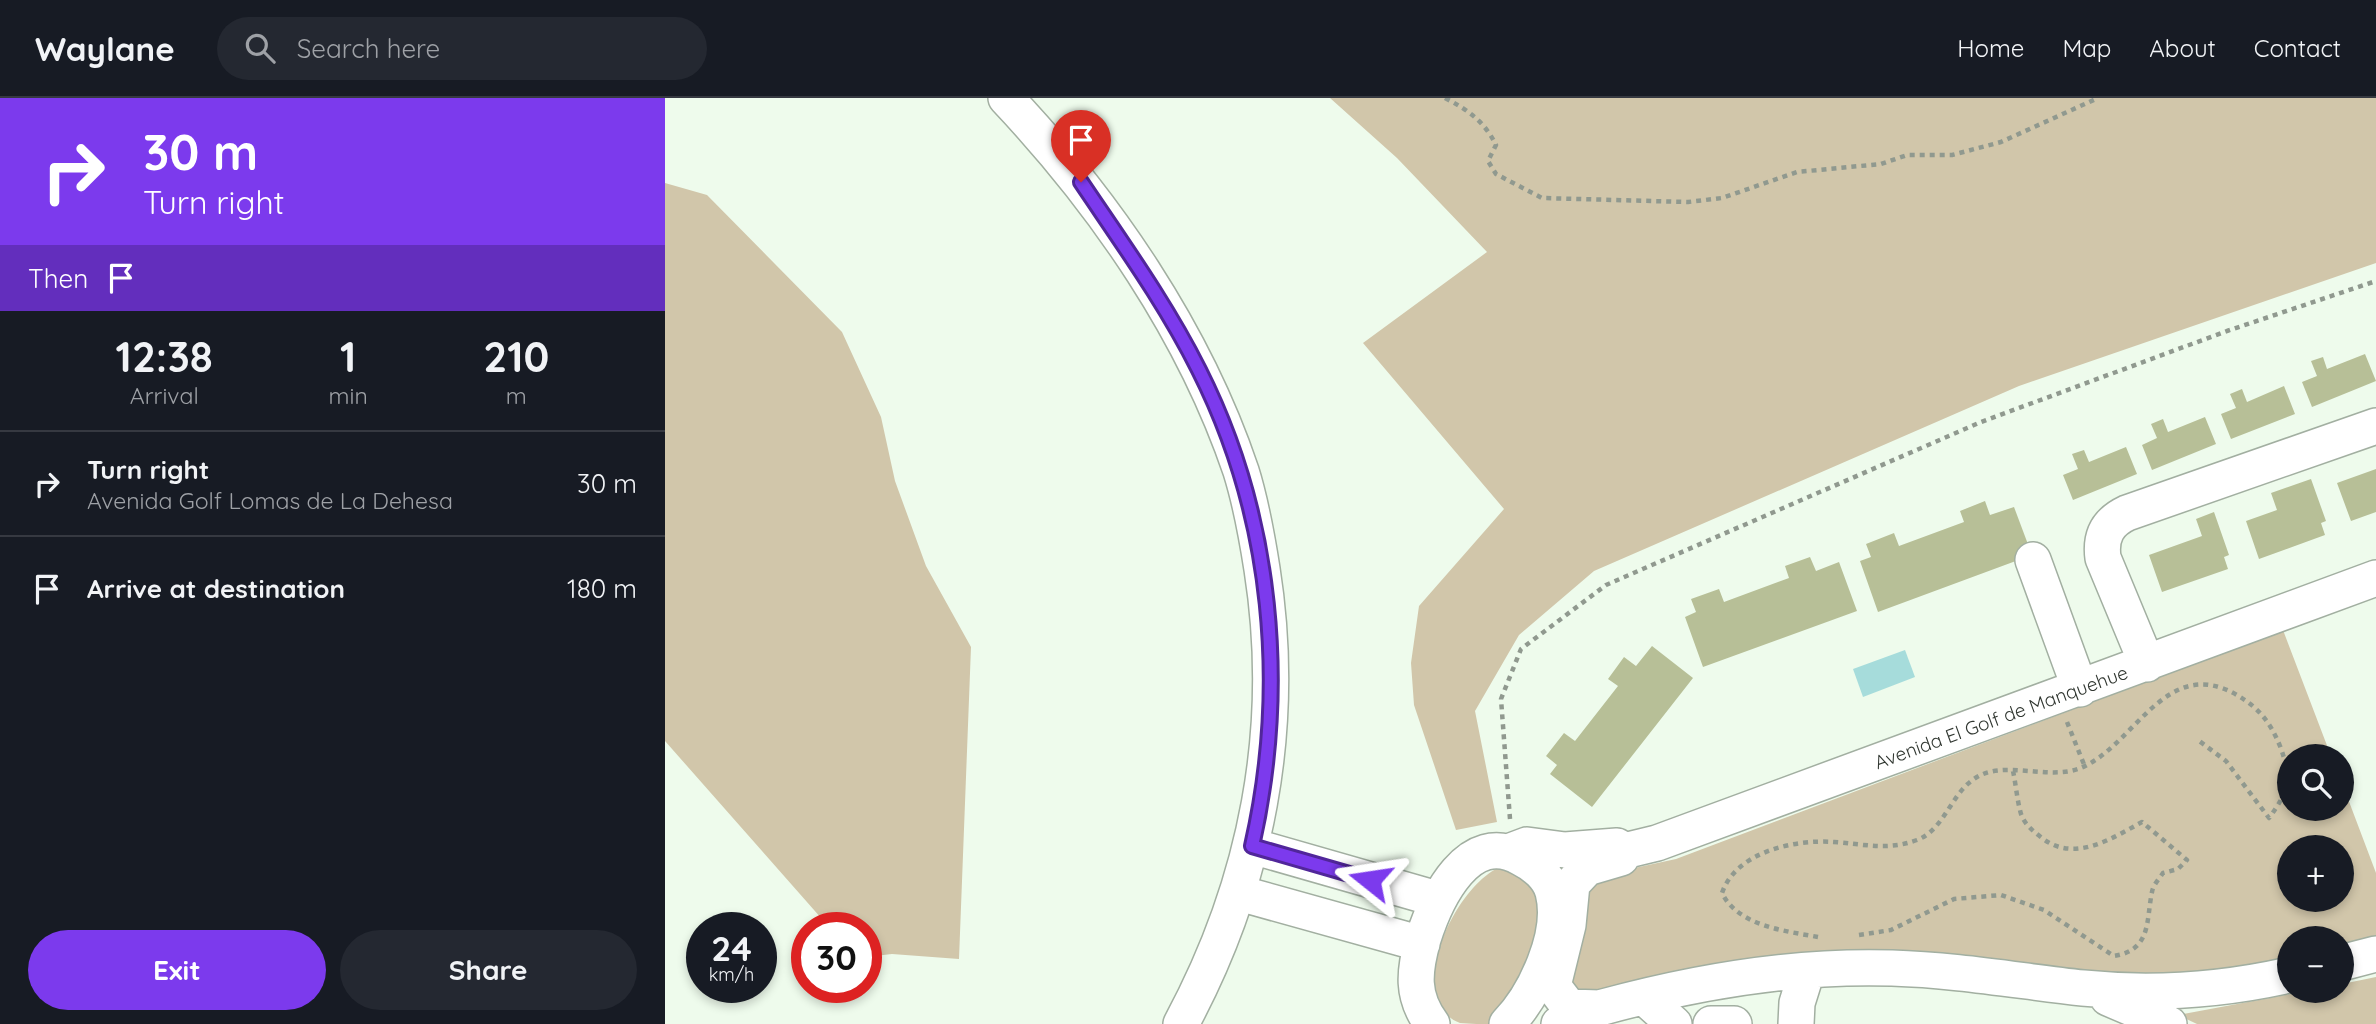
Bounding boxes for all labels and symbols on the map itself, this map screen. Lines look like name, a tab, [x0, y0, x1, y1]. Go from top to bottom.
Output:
pin	[1051, 110, 1111, 182]
street label: Avenida El Golf de Manquehue	[1871, 660, 2131, 774]
position arrow	[1333, 843, 1407, 917]
speed limit sign: 30	[791, 912, 882, 1003]

